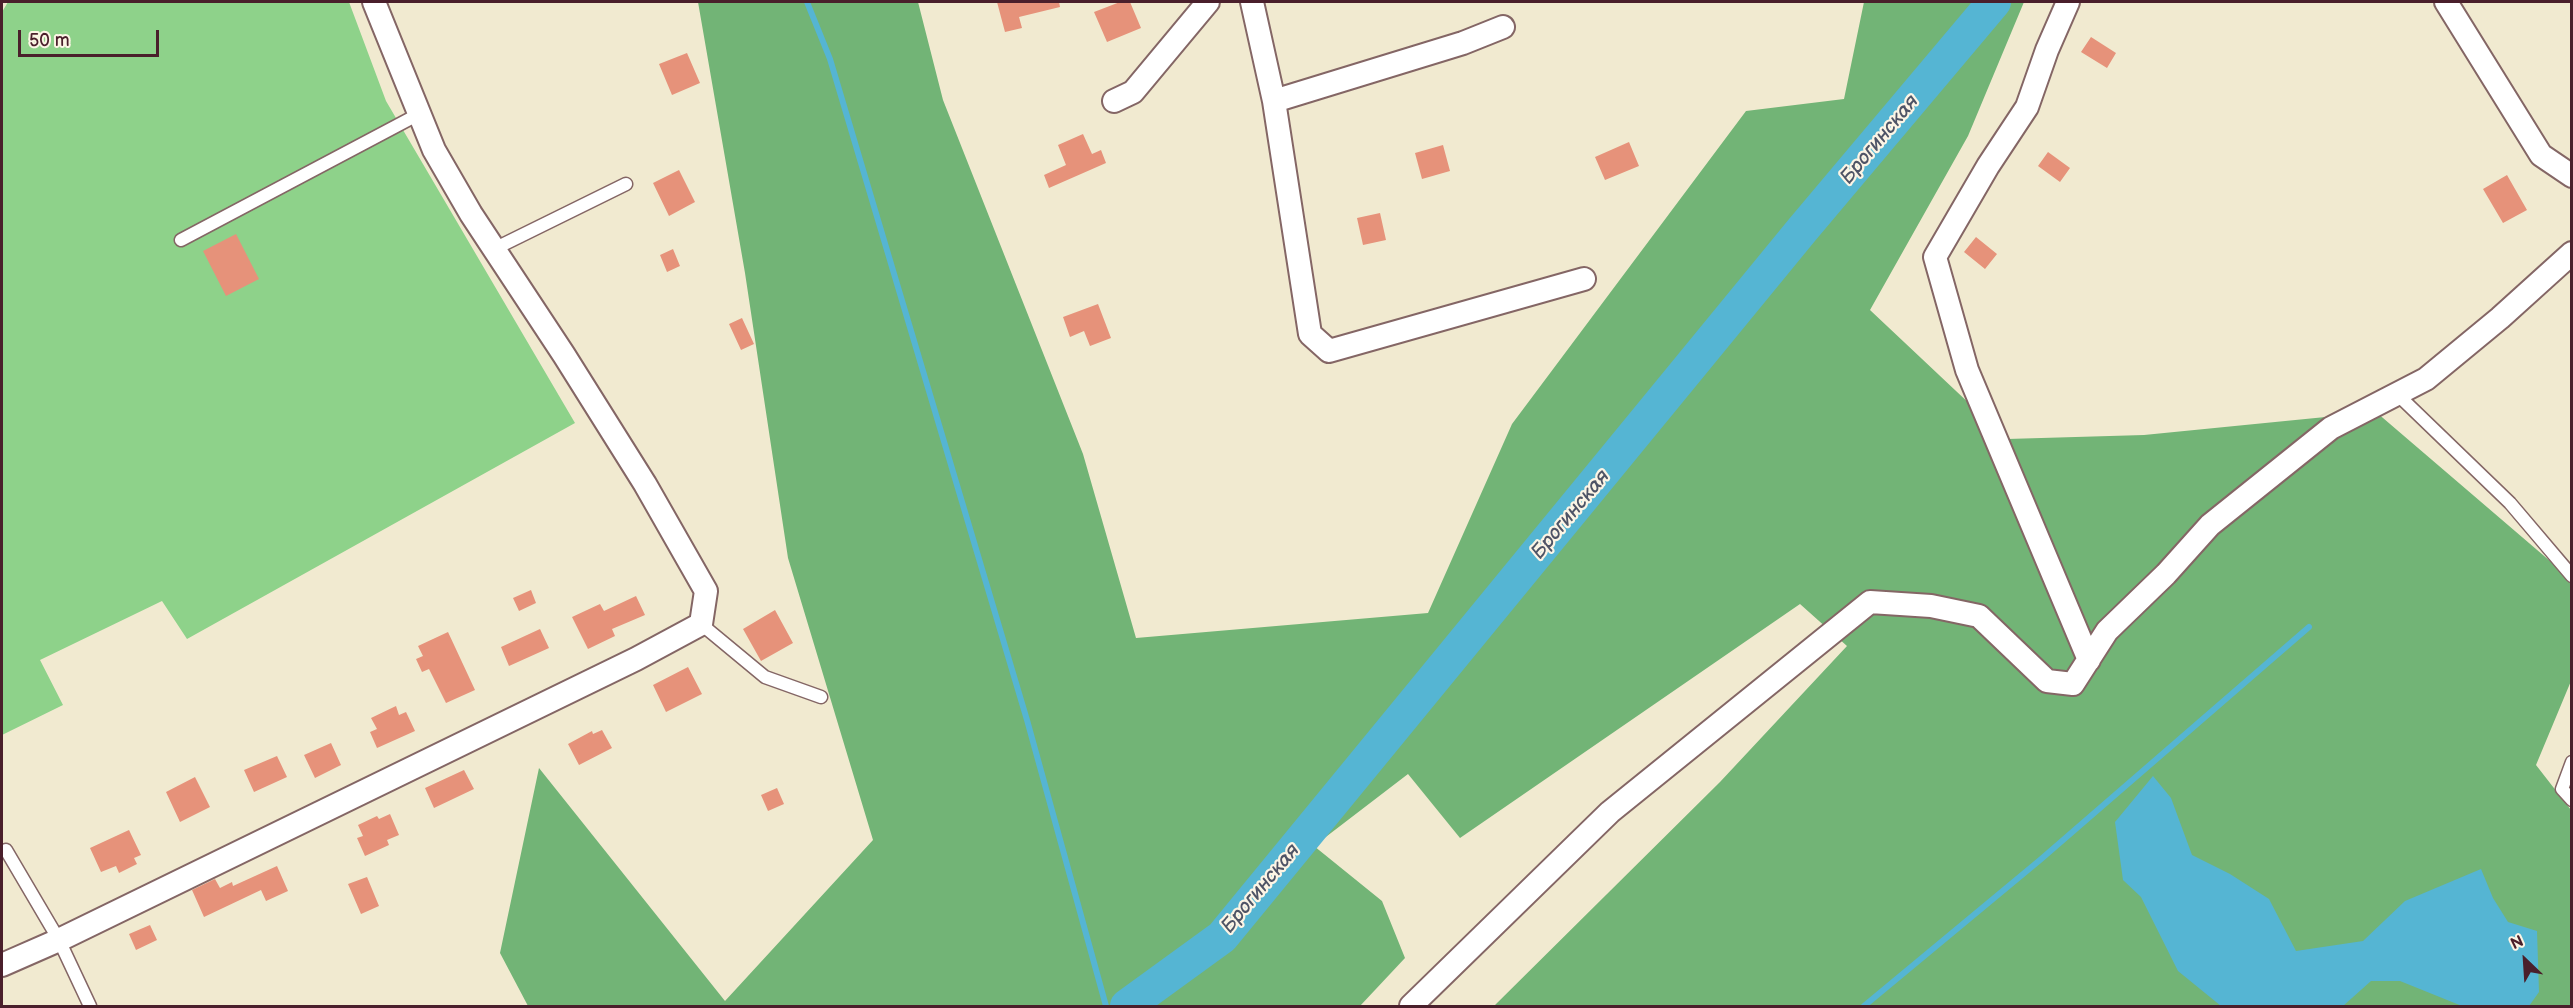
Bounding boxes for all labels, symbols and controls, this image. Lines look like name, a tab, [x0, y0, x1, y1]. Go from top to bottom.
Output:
scale bar	[21, 18, 162, 56]
text: 50 m	[29, 30, 70, 51]
water label: Брогинская	[1836, 90, 1924, 190]
water label: Брогинская	[1527, 465, 1615, 565]
water label: Брогинская	[1217, 839, 1305, 939]
north arrow	[2495, 930, 2555, 990]
text: N	[2508, 932, 2527, 954]

